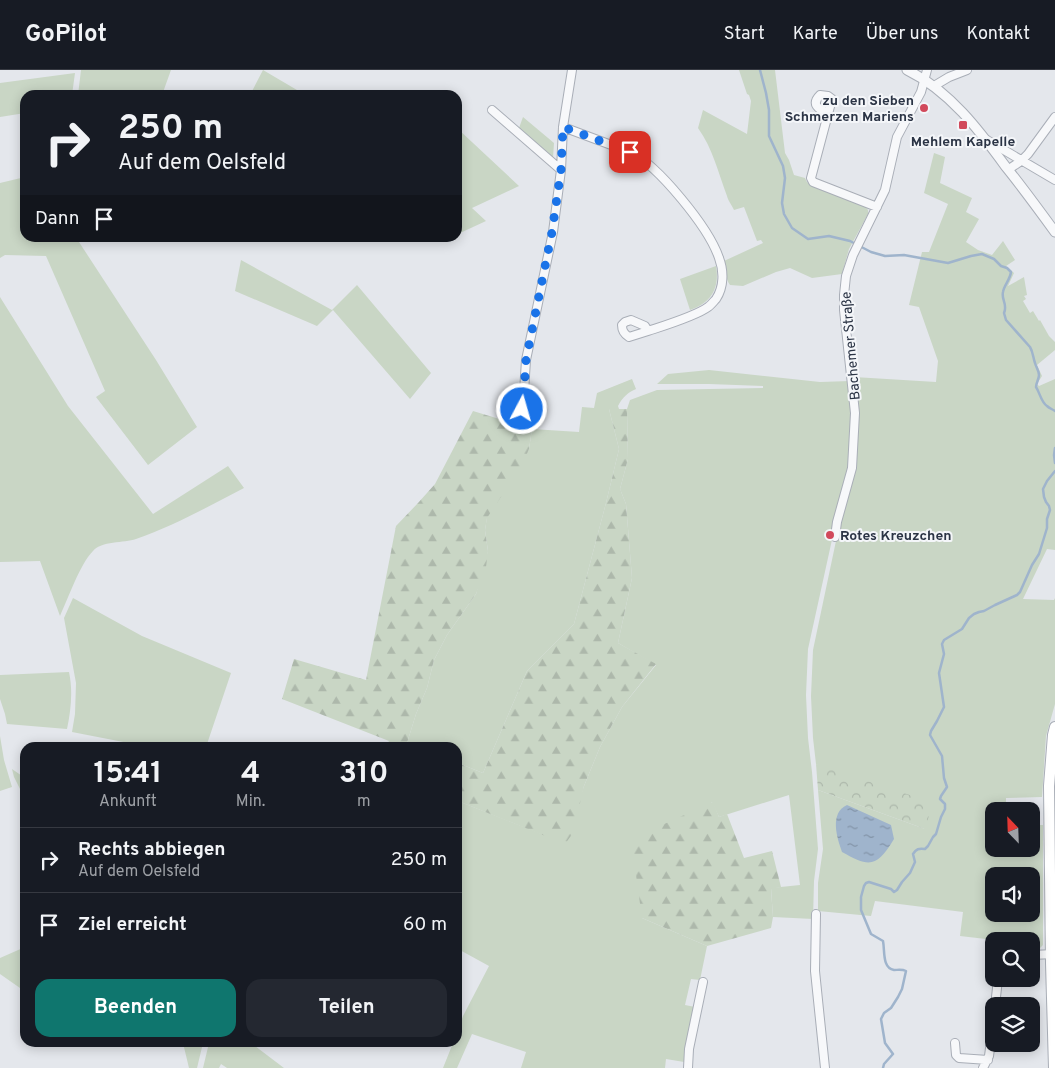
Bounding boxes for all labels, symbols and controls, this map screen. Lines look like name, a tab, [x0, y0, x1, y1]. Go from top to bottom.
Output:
text: GoPilot	[25, 20, 107, 50]
text: Start	[724, 23, 765, 46]
text: Karte	[793, 23, 838, 46]
text: Über uns	[866, 23, 938, 46]
text: Kontakt	[966, 23, 1030, 46]
place label: zu den Sieben Schmerzen Mariens	[785, 93, 914, 126]
marker: zu den Sieben Schmerzen Mariens	[918, 102, 930, 114]
text: 250 m	[118, 107, 223, 151]
icon: right	[35, 110, 100, 175]
marker: Mehlem Kapelle	[957, 119, 969, 131]
pin	[609, 131, 651, 173]
place label: Mehlem Kapelle	[911, 134, 1015, 151]
icon: arrive	[616, 138, 644, 166]
text: Auf dem Oelsfeld	[118, 150, 286, 177]
icon: arrive	[90, 205, 118, 233]
text: Dann	[35, 207, 80, 231]
street label: Bachemer Straße	[838, 291, 865, 401]
position arrow	[495, 382, 547, 434]
place label: Rotes Kreuzchen	[840, 528, 952, 545]
marker: Rotes Kreuzchen	[824, 529, 836, 541]
text: 15:41	[93, 756, 162, 793]
text: 4	[241, 756, 260, 793]
text: 310	[339, 756, 389, 793]
text: Ankunft	[99, 792, 157, 812]
text: Min.	[236, 792, 265, 812]
text: m	[357, 792, 370, 812]
north arrow	[985, 802, 1040, 858]
map controls	[985, 802, 1040, 1052]
text: Rechts abbiegen	[78, 838, 226, 862]
icon: right	[35, 846, 63, 874]
text: 250 m	[391, 848, 447, 872]
text: Auf dem Oelsfeld	[78, 862, 200, 882]
button: sound	[985, 867, 1040, 922]
icon: arrive	[35, 911, 63, 939]
text: Ziel erreicht	[78, 913, 187, 937]
text: 60 m	[403, 913, 447, 937]
button: search	[985, 932, 1040, 987]
button: Beenden	[35, 979, 236, 1037]
button: Teilen	[246, 979, 447, 1037]
button: layers	[985, 997, 1040, 1052]

